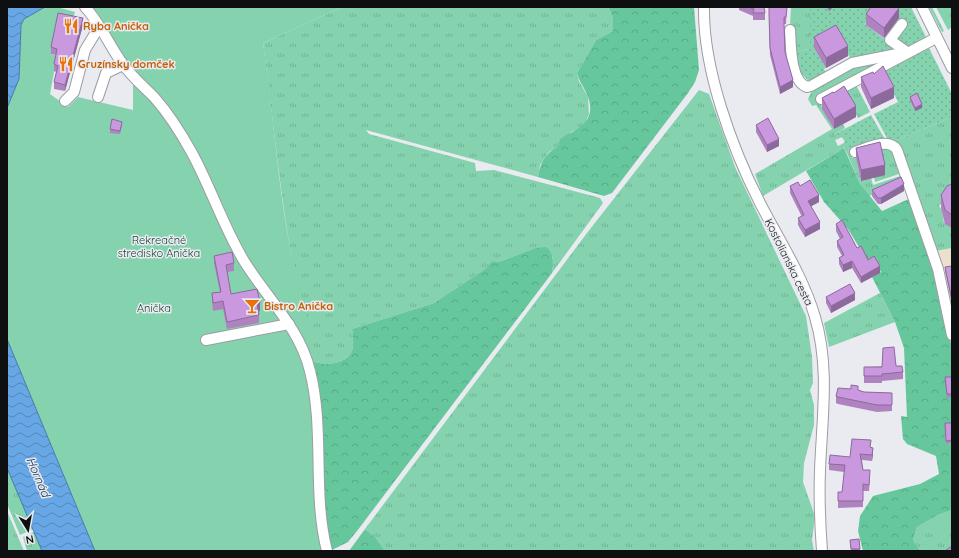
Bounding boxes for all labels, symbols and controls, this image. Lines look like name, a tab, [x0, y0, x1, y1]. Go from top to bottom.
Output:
restaurant icon: Ryba Anička	[62, 17, 80, 35]
place label: Ryba Anička	[83, 19, 149, 33]
restaurant icon: Gruzínsky domček	[57, 55, 75, 73]
place label: Gruzínsky domček	[78, 57, 175, 71]
street label: Kostolianska cesta	[762, 216, 816, 308]
park label: Rekreačné stredisko Anička	[118, 233, 200, 260]
bar icon: Bistro Anička	[243, 297, 261, 315]
place label: Bistro Anička	[264, 299, 333, 313]
park label: Anička	[137, 301, 171, 315]
water label: Hornád	[23, 455, 54, 501]
north arrow	[8, 510, 48, 550]
text: N	[25, 532, 35, 547]

